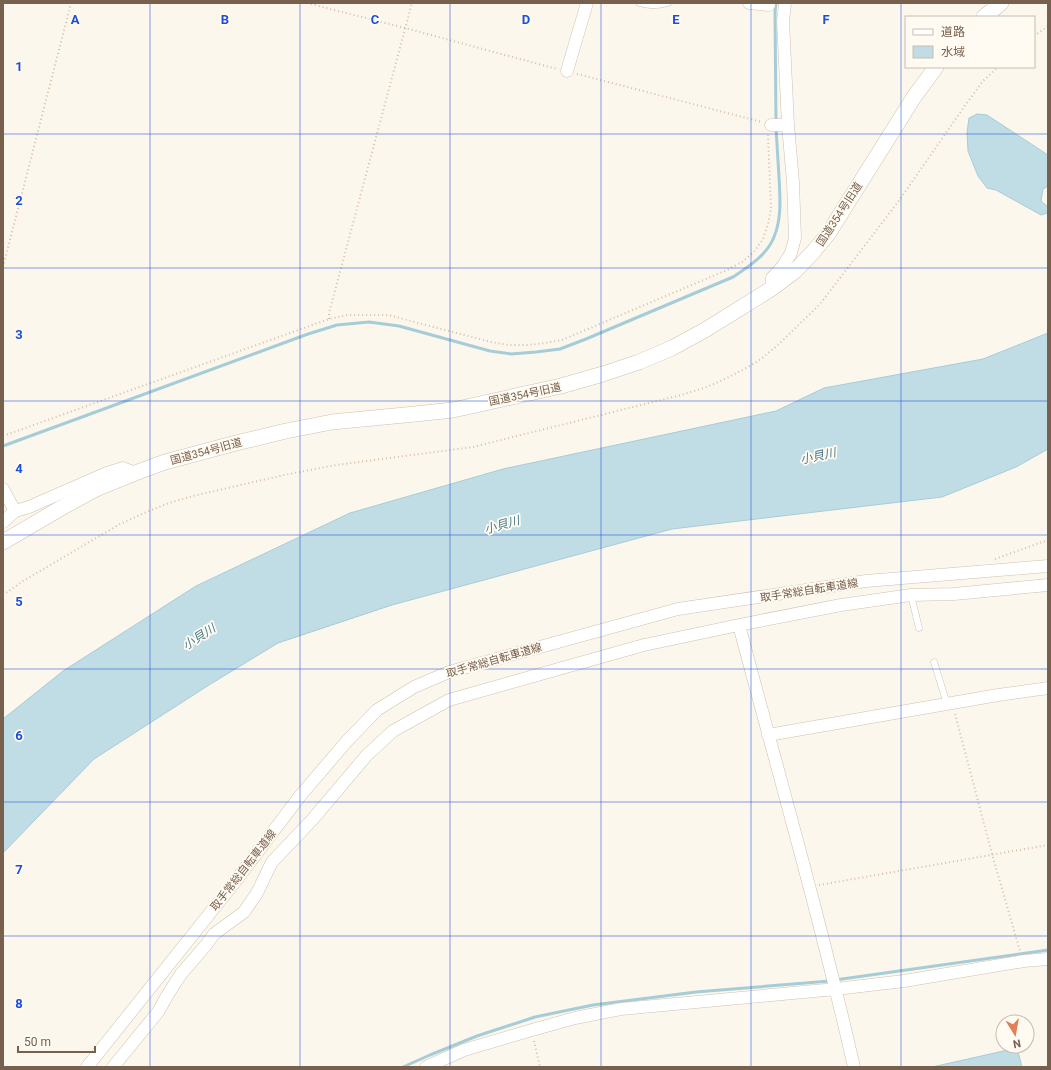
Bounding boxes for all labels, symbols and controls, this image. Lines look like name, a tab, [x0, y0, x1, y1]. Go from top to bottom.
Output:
text: A	[71, 12, 80, 27]
text: B	[221, 12, 229, 27]
text: C	[371, 12, 380, 27]
text: D	[522, 12, 530, 27]
text: E	[672, 12, 680, 27]
text: F	[822, 12, 830, 27]
legend	[905, 16, 1035, 68]
text: 道路	[941, 25, 965, 39]
text: 水域	[941, 45, 965, 59]
text: 1	[15, 59, 23, 74]
street label: 国道354号旧道	[814, 180, 865, 249]
text: 2	[15, 193, 23, 208]
text: 3	[15, 327, 23, 342]
street label: 国道354号旧道	[488, 380, 562, 408]
street label: 国道354号旧道	[169, 436, 243, 467]
water label: 小貝川	[799, 445, 839, 467]
text: 4	[15, 461, 23, 476]
water label: 小貝川	[483, 513, 523, 537]
street label: 取手常総自転車道線	[759, 576, 859, 605]
text: 5	[15, 594, 23, 609]
water label: 小貝川	[180, 620, 220, 653]
street label: 取手常総自転車道線	[445, 641, 544, 680]
text: 6	[15, 728, 23, 743]
street label: 取手常総自転車道線	[208, 827, 279, 913]
text: 7	[15, 862, 23, 877]
text: 8	[15, 996, 23, 1011]
north arrow	[995, 1014, 1035, 1054]
scale bar	[18, 1028, 95, 1054]
text: 50 m	[24, 1035, 51, 1049]
text: N	[1012, 1036, 1022, 1050]

